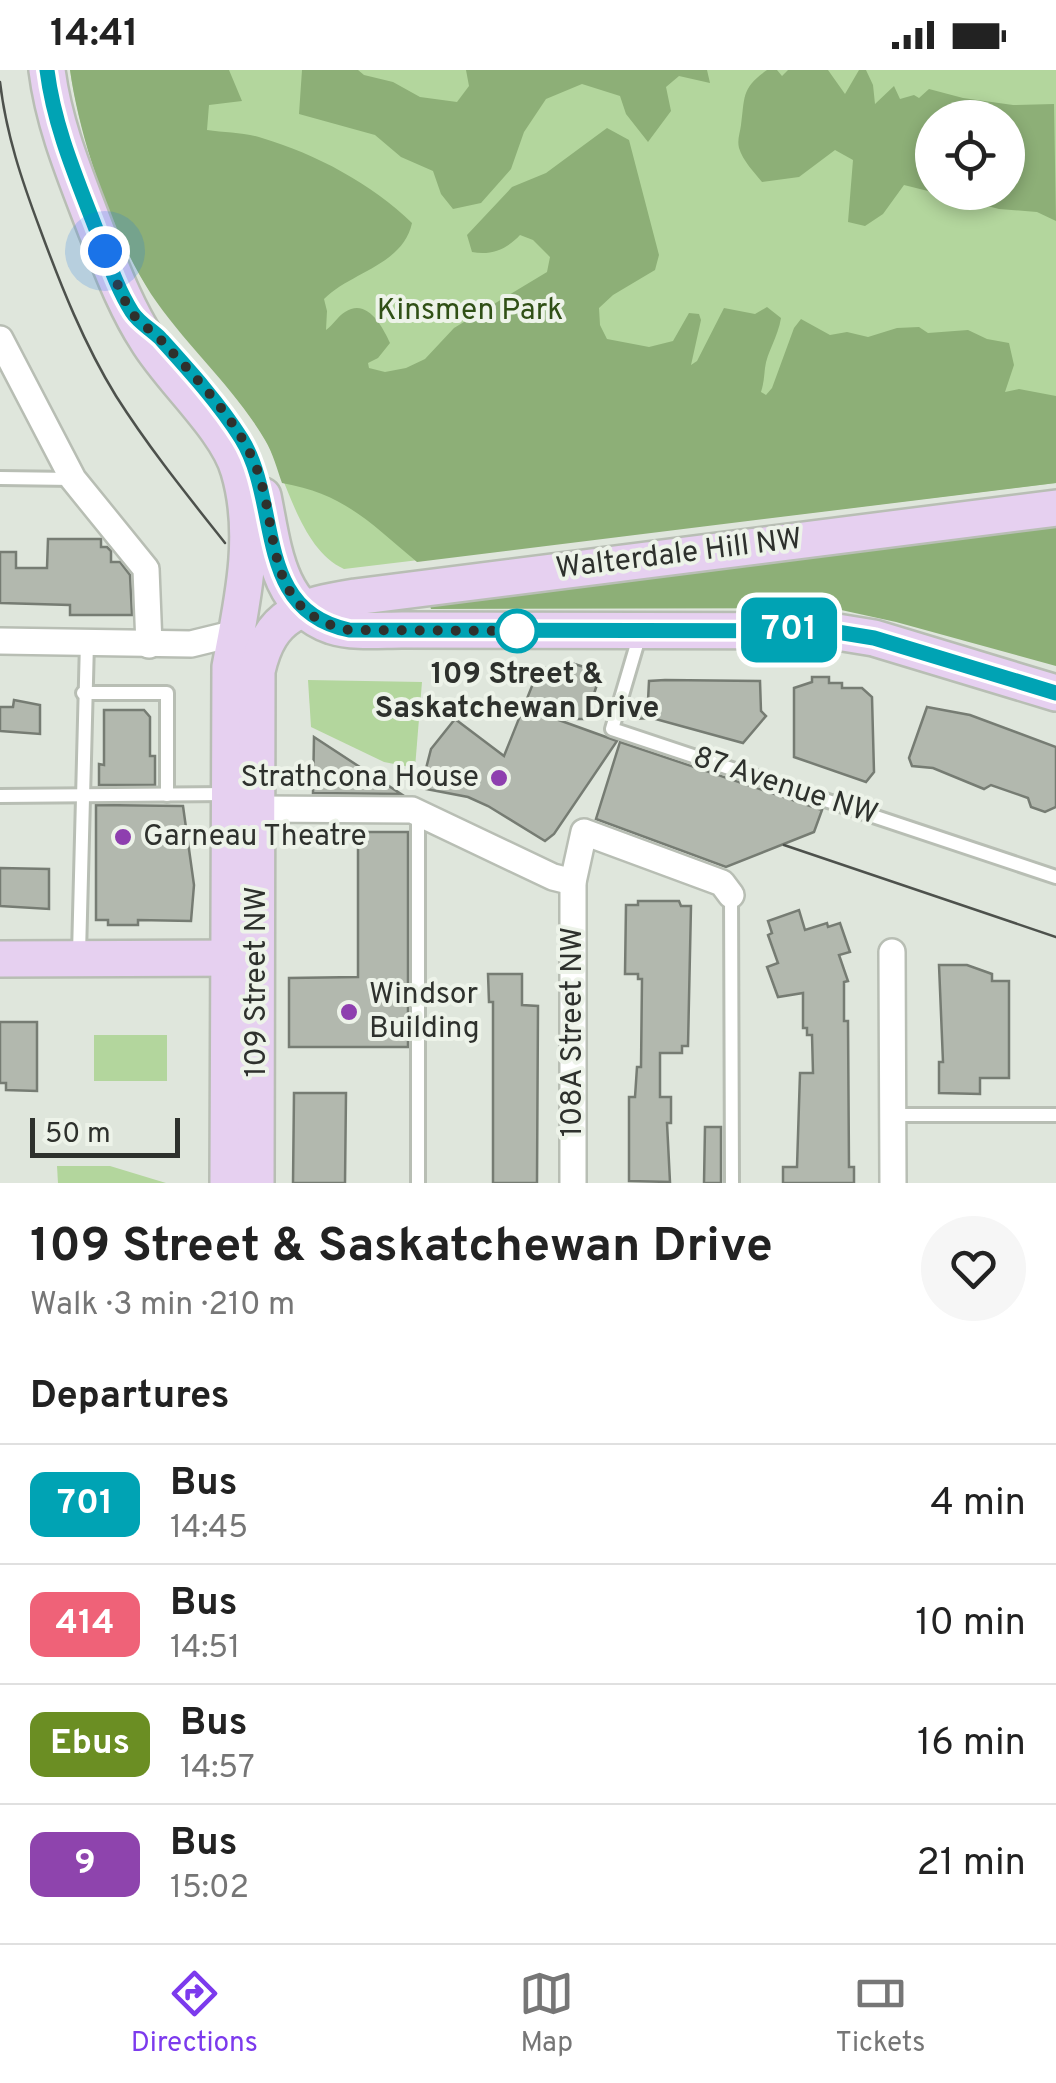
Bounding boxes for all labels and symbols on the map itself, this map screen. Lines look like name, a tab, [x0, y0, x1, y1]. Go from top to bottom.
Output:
your location	[80, 226, 130, 276]
park label: Kinsmen Park	[377, 293, 563, 330]
street label: Walterdale Hill NW	[554, 522, 804, 588]
line badge: 701	[732, 598, 846, 662]
marker: 109 Street & Saskatchewan Drive	[496, 610, 538, 652]
place label: 109 Street & Saskatchewan Drive	[375, 657, 659, 728]
street label: 87 Avenue NW	[688, 740, 882, 834]
place label: Strathcona House	[240, 760, 479, 797]
marker: Strathcona House	[488, 767, 510, 789]
place label: Garneau Theatre	[143, 819, 367, 856]
marker: Garneau Theatre	[112, 826, 134, 848]
street label: 109 Street NW	[239, 886, 276, 1078]
street label: 108A Street NW	[555, 927, 592, 1137]
place label: Windsor Building	[369, 977, 480, 1048]
marker: Windsor Building	[338, 1001, 360, 1023]
scale bar	[30, 1113, 180, 1158]

